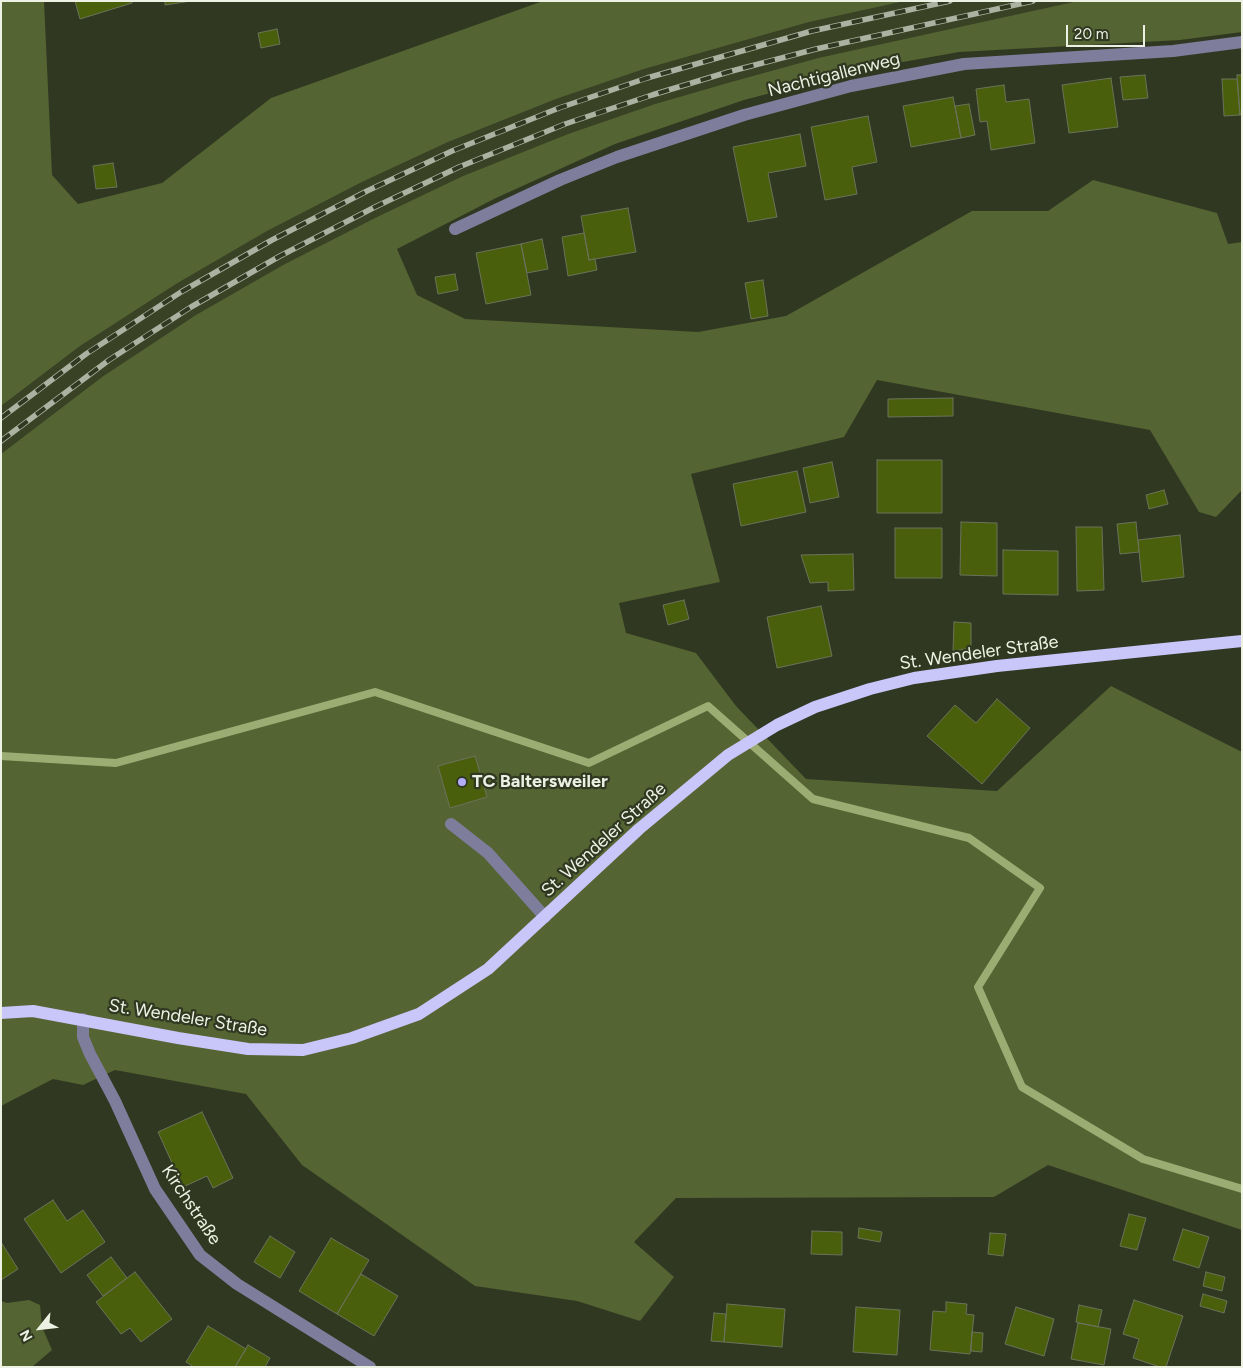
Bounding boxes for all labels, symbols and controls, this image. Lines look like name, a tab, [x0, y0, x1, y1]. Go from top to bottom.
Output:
scale bar	[1068, 15, 1147, 47]
text: 20 m	[1074, 25, 1108, 43]
street label: Nachtigallenweg	[766, 48, 902, 102]
street label: St. Wendeler Straße	[898, 631, 1060, 675]
place label: TC Baltersweiler	[472, 771, 608, 793]
marker: TC Baltersweiler	[456, 776, 468, 788]
street label: St. Wendeler Straße	[537, 778, 671, 902]
street label: St. Wendeler Straße	[107, 995, 269, 1041]
street label: Kirchstraße	[156, 1161, 226, 1249]
north arrow	[15, 1303, 65, 1353]
text: N	[16, 1327, 37, 1344]

